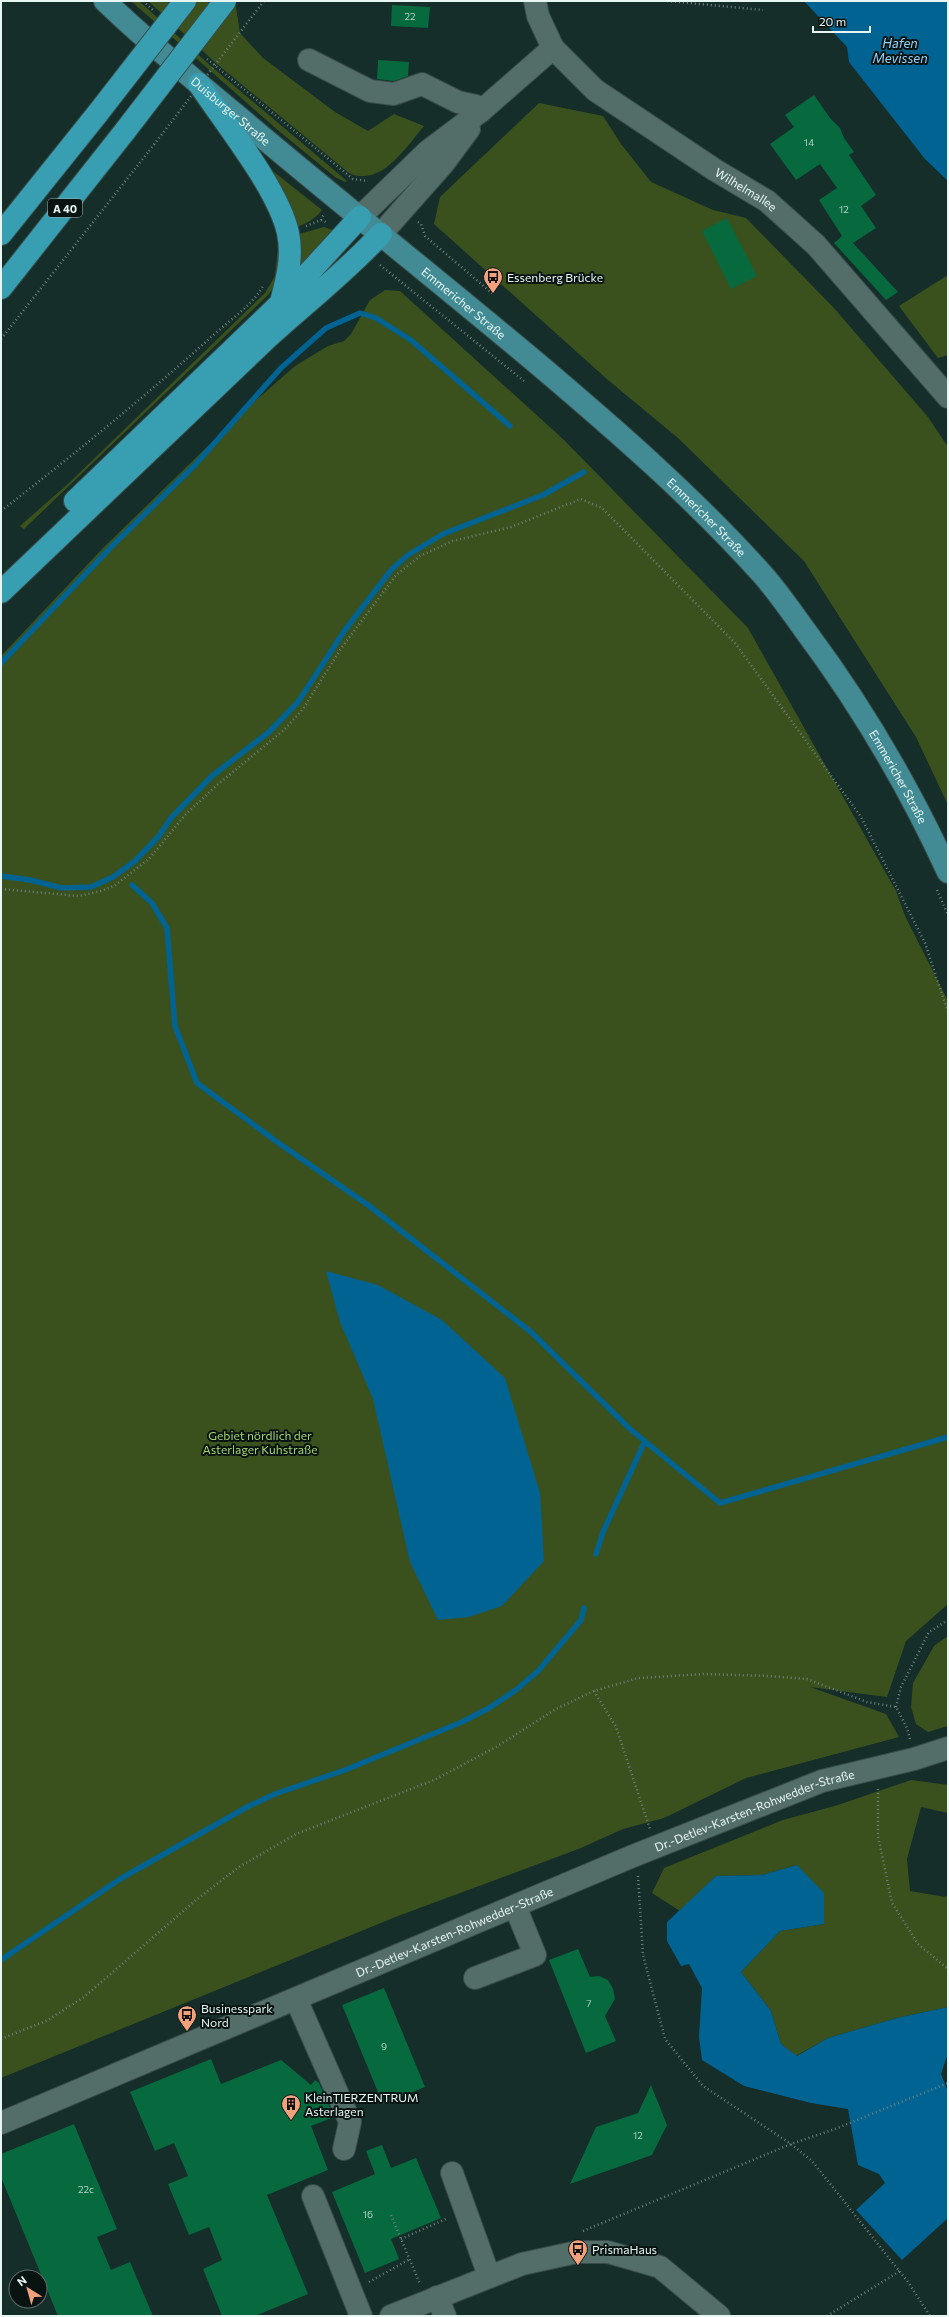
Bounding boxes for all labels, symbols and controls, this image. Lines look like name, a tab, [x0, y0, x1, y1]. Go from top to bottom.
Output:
scale bar	[813, 8, 870, 34]
house number: 22	[404, 10, 416, 22]
text: 20 m	[819, 14, 846, 28]
water label: Hafen Mevissen	[872, 35, 928, 66]
street label: Duisburger Straße	[188, 74, 273, 148]
house number: 14	[804, 136, 814, 148]
street label: Wilhelmallee	[713, 165, 780, 214]
road number: A 40	[48, 199, 82, 217]
house number: 12	[839, 203, 849, 215]
street label: Emmericher Straße	[419, 264, 509, 342]
bus stop icon: Essenberg Brücke	[482, 266, 504, 294]
place label: Essenberg Brücke	[507, 270, 603, 284]
street label: Emmericher Straße	[665, 475, 749, 559]
street label: Emmericher Straße	[867, 727, 930, 826]
park label: Gebiet nördlich der Asterlager Kuhstraße	[202, 1428, 318, 1456]
street label: Dr.-Detlev-Karsten-Rohwedder-Straße	[652, 1767, 856, 1854]
street label: Dr.-Detlev-Karsten-Rohwedder-Straße	[353, 1884, 555, 1979]
house number: 7	[586, 1997, 592, 2009]
place label: Businesspark Nord	[201, 2001, 273, 2029]
bus stop icon: Businesspark Nord	[176, 2004, 198, 2032]
house number: 9	[381, 2040, 387, 2052]
place label: KleinTIERZENTRUM Asterlagen	[305, 2090, 418, 2118]
building icon: KleinTIERZENTRUM Asterlagen	[280, 2093, 302, 2121]
house number: 12	[633, 2129, 643, 2141]
house number: 22c	[78, 2183, 94, 2195]
house number: 16	[363, 2208, 373, 2220]
bus stop icon: PrismaHaus	[567, 2238, 589, 2266]
place label: PrismaHaus	[592, 2242, 657, 2256]
north arrow	[8, 2269, 48, 2309]
text: N	[14, 2273, 29, 2288]

